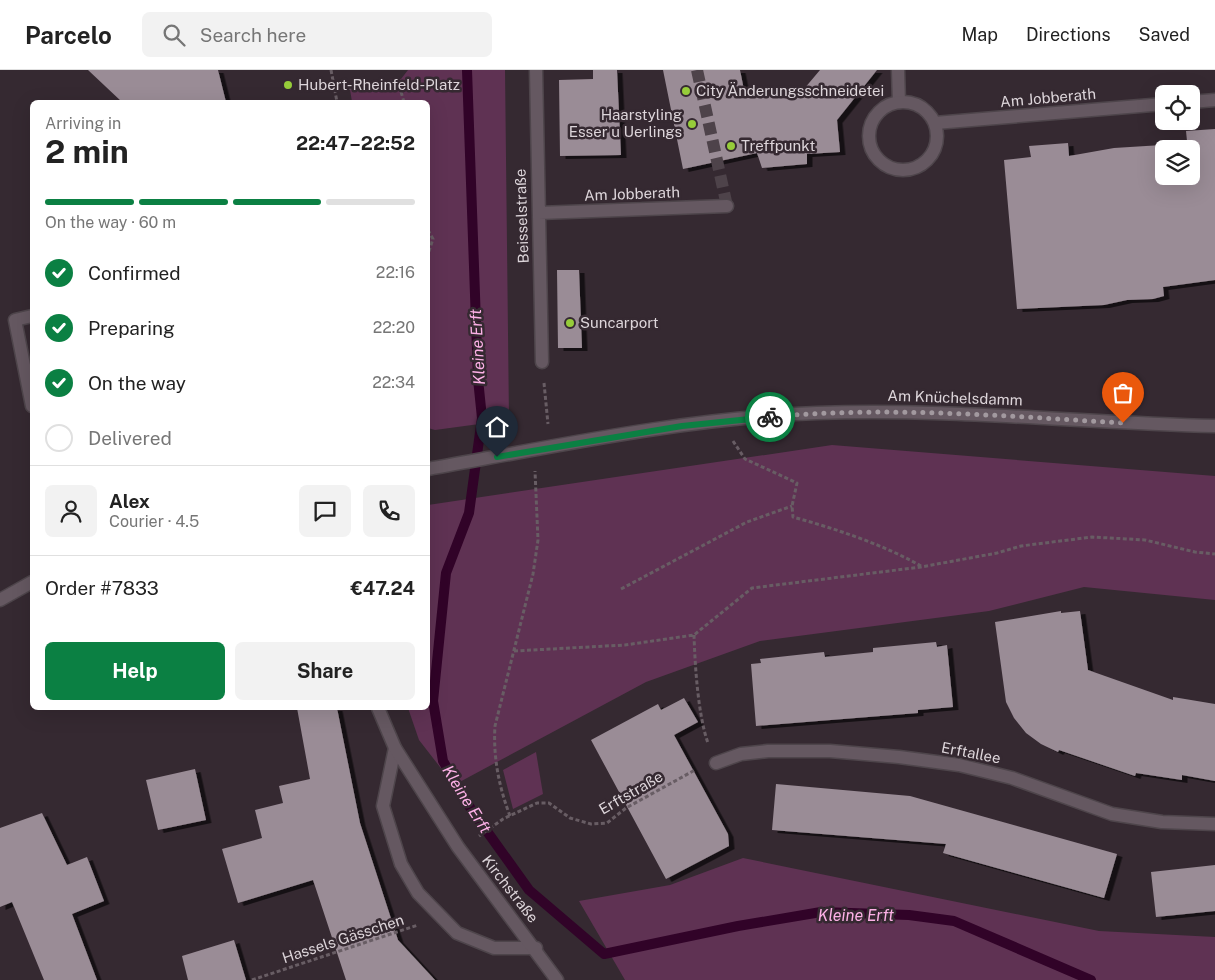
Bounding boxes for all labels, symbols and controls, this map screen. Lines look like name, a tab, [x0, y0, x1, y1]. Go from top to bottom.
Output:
search box	[142, 12, 492, 57]
text: Parcelo	[25, 21, 112, 49]
icon: search	[160, 21, 188, 49]
text: Search here	[200, 24, 306, 46]
text: Map	[961, 24, 998, 45]
text: Directions	[1026, 24, 1111, 45]
text: Saved	[1139, 24, 1190, 45]
place label: Hubert-Rheinfeld-Platz	[298, 76, 460, 93]
marker: Hubert-Rheinfeld-Platz	[282, 79, 294, 91]
place label: City Änderungsschneidetei	[696, 81, 884, 99]
marker: City Änderungsschneidetei	[680, 85, 692, 97]
street label: Am Jobberath	[999, 85, 1097, 110]
map controls	[1155, 85, 1200, 185]
button: locate	[1155, 85, 1200, 130]
place label: Haarstyling Esser u Uerlings	[569, 106, 682, 140]
text: Arriving in	[45, 114, 121, 133]
marker: Haarstyling Esser u Uerlings	[686, 118, 698, 130]
text: 22:47–22:52	[296, 132, 415, 154]
text: 2 min	[45, 133, 129, 170]
place label: Treffpunkt	[741, 137, 815, 154]
marker: Treffpunkt	[725, 140, 737, 152]
button: layers	[1155, 140, 1200, 185]
street label: Beisselstraße	[511, 168, 532, 264]
street label: Am Jobberath	[584, 183, 680, 204]
text: On the way · 60 m	[45, 213, 176, 232]
icon: check	[45, 259, 73, 287]
text: Confirmed	[88, 262, 181, 284]
text: 22:16	[376, 263, 415, 282]
water label: Kleine Erft	[466, 308, 489, 386]
icon: check	[45, 314, 73, 342]
place label: Suncarport	[580, 314, 659, 331]
text: Preparing	[88, 317, 175, 339]
marker: Suncarport	[564, 317, 576, 329]
text: 22:20	[373, 318, 415, 337]
icon: check	[45, 369, 73, 397]
text: On the way	[88, 372, 186, 394]
pin	[1102, 372, 1144, 423]
text: 22:34	[372, 373, 415, 392]
icon: bag	[1109, 379, 1137, 407]
street label: Am Knüchelsdamm	[887, 387, 1023, 408]
courier	[745, 392, 795, 442]
icon: bike	[756, 403, 784, 431]
pin	[476, 406, 518, 457]
icon: home	[483, 413, 511, 441]
text: Delivered	[88, 427, 172, 449]
button: person	[45, 485, 97, 537]
button: chat	[299, 485, 351, 537]
button: phone	[363, 485, 415, 537]
text: Alex	[109, 490, 150, 512]
text: Courier · 4.5	[109, 512, 199, 531]
text: Order #7833	[45, 577, 159, 599]
text: €47.24	[350, 577, 415, 599]
button: Help	[45, 642, 225, 700]
button: Share	[235, 642, 415, 700]
street label: Erftallee	[940, 738, 1002, 767]
water label: Kleine Erft	[438, 762, 495, 837]
street label: Erftstraße	[596, 767, 666, 818]
street label: Kirchstraße	[479, 852, 542, 926]
water label: Kleine Erft	[818, 906, 894, 925]
street label: Hassels Gässchen	[280, 911, 406, 966]

